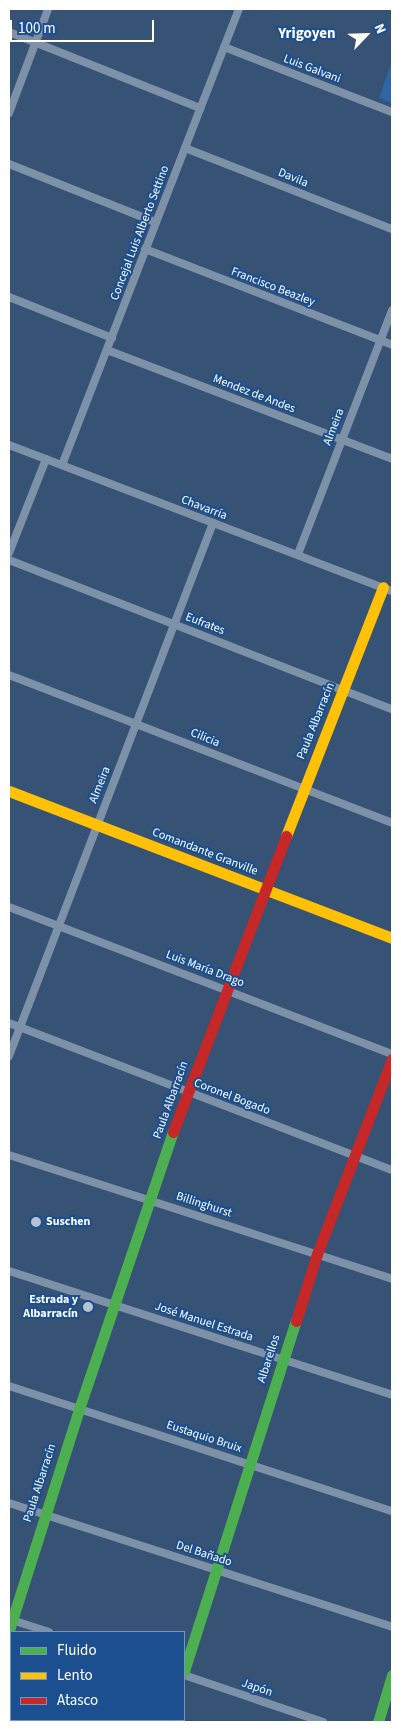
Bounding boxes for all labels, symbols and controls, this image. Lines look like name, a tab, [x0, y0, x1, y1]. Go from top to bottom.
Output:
scale bar	[12, 10, 156, 42]
north arrow	[341, 10, 391, 60]
text: 100 m	[18, 18, 56, 39]
text: N	[369, 21, 391, 37]
district label: Yrigoyen	[278, 25, 336, 43]
street label: Luis Galvani	[281, 52, 343, 86]
street label: Concejal Luis Alberto Settino	[108, 163, 172, 303]
street label: Davila	[276, 166, 310, 190]
street label: Francisco Beazley	[229, 264, 317, 310]
street label: Mendez de Andes	[211, 372, 297, 416]
street label: Almeira	[320, 407, 348, 447]
street label: Chavarría	[179, 493, 229, 523]
street label: Eufrates	[183, 610, 227, 638]
street label: Paula Albarracín	[294, 681, 338, 761]
street label: Cilicia	[188, 726, 222, 750]
street label: Almeira	[86, 765, 114, 805]
street label: Comandante Granville	[150, 825, 260, 879]
street label: Luis María Drago	[164, 947, 246, 991]
street label: Paula Albarracín	[150, 1059, 192, 1141]
street label: Coronel Bogado	[192, 1076, 272, 1118]
street label: Billinghurst	[174, 1189, 234, 1221]
place label: Suschen	[46, 1215, 90, 1229]
marker: Suschen	[30, 1216, 42, 1228]
place label: Estrada y Albarracín	[23, 1293, 78, 1321]
street label: José Manuel Estrada	[153, 1299, 255, 1345]
marker: Estrada y Albarracín	[82, 1301, 94, 1313]
street label: Albarellos	[254, 1333, 284, 1385]
street label: Eustaquio Bruix	[164, 1418, 244, 1456]
street label: Paula Albarracín	[21, 1442, 59, 1524]
street label: Del Bañado	[174, 1538, 234, 1570]
legend	[10, 1631, 185, 1721]
text: Fluido	[57, 1640, 97, 1661]
text: Lento	[57, 1665, 93, 1686]
street label: Japón	[240, 1676, 274, 1700]
text: Atasco	[57, 1690, 98, 1711]

